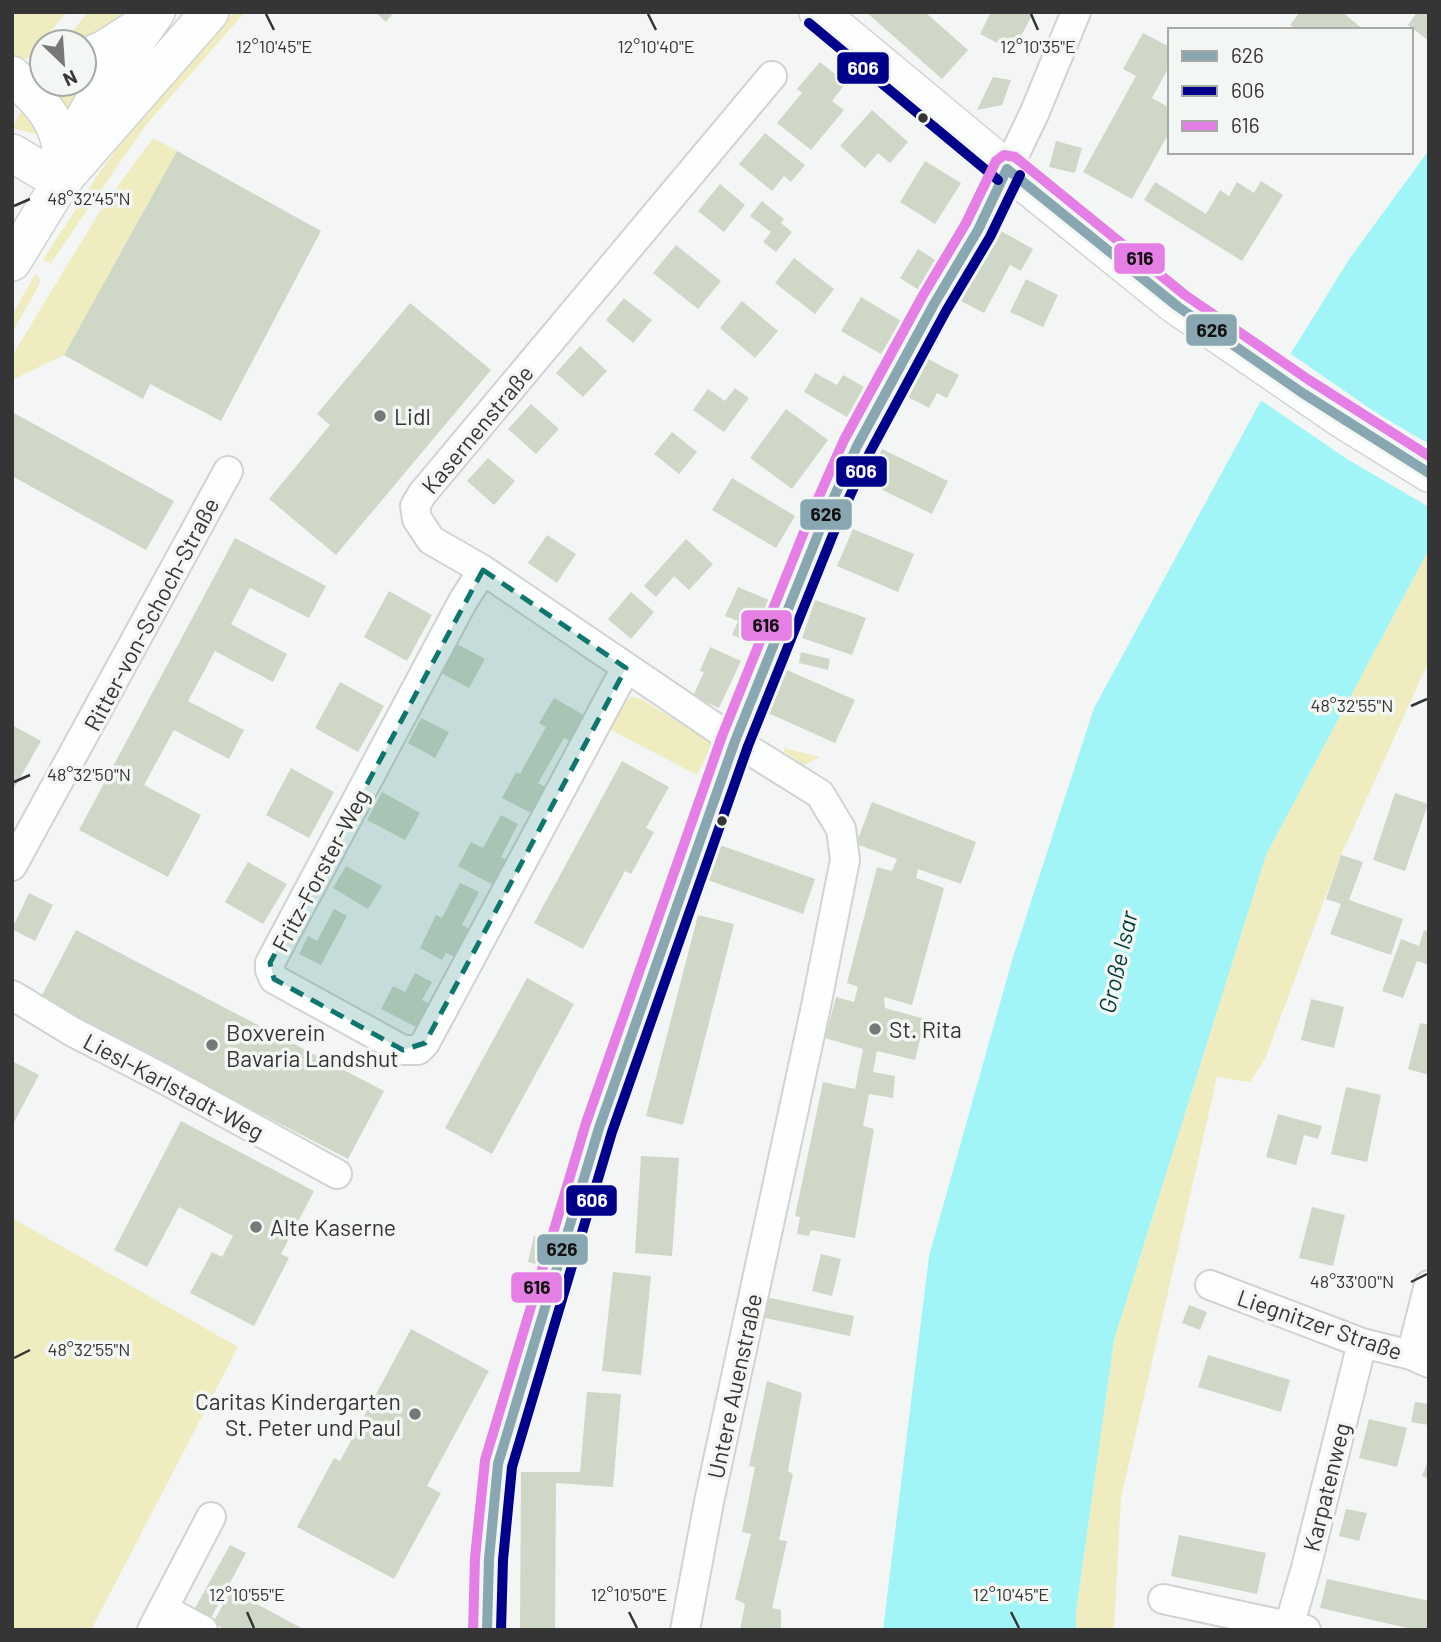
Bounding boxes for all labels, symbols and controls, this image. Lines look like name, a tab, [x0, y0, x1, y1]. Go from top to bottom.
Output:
north arrow	[28, 28, 98, 98]
legend	[1168, 28, 1413, 154]
text: 12°10'45"E	[236, 35, 312, 57]
text: 12°10'40"E	[617, 35, 695, 57]
text: 12°10'35"E	[1000, 35, 1076, 57]
text: 626	[1231, 42, 1264, 67]
line badge: 606	[836, 51, 890, 85]
text: 606	[847, 56, 879, 79]
text: N	[60, 66, 81, 92]
text: 606	[1231, 77, 1265, 102]
unlabelled marker	[916, 111, 930, 125]
text: 616	[1231, 112, 1260, 137]
text: 48°32'45"N	[47, 187, 131, 209]
line badge: 616	[1113, 242, 1166, 275]
text: 616	[1127, 246, 1154, 269]
line badge: 626	[1185, 313, 1238, 347]
text: 626	[1196, 318, 1228, 341]
street label: Kasernenstraße	[415, 359, 539, 499]
place label: Lidl	[394, 402, 431, 430]
marker: Lidl	[372, 408, 388, 424]
line badge: 606	[835, 455, 888, 488]
text: 606	[845, 459, 877, 482]
street label: Ritter-von-Schoch-Straße	[78, 493, 224, 735]
line badge: 626	[799, 498, 853, 531]
text: 626	[810, 502, 842, 525]
line badge: 616	[740, 609, 793, 642]
text: 616	[753, 613, 780, 636]
text: 48°32'55"N	[1311, 694, 1393, 716]
text: 48°32'50"N	[47, 763, 131, 785]
street label: Fritz-Forster-Weg	[265, 784, 375, 956]
unlabelled marker	[715, 814, 729, 828]
water label: Große Isar	[1091, 907, 1143, 1016]
place label: St. Rita	[889, 1015, 962, 1043]
place label: Boxverein Bavaria Landshut	[226, 1018, 399, 1072]
marker: St. Rita	[867, 1021, 883, 1037]
street label: Liesl-Karlstadt-Weg	[79, 1027, 269, 1145]
marker: Boxverein Bavaria Landshut	[204, 1037, 220, 1053]
line badge: 606	[565, 1184, 618, 1217]
text: 606	[576, 1188, 608, 1211]
place label: Alte Kaserne	[270, 1213, 396, 1241]
marker: Alte Kaserne	[248, 1219, 264, 1235]
line badge: 626	[536, 1233, 589, 1266]
text: 626	[546, 1237, 578, 1260]
text: 48°33'00"N	[1310, 1270, 1394, 1292]
line badge: 616	[510, 1271, 563, 1304]
text: 616	[524, 1275, 551, 1298]
street label: Liegnitzer Straße	[1234, 1283, 1406, 1365]
street label: Untere Auenstraße	[701, 1291, 767, 1481]
text: 48°32'55"N	[48, 1338, 130, 1360]
place label: Caritas Kindergarten St. Peter und Paul	[195, 1387, 401, 1441]
marker: Caritas Kindergarten St. Peter und Paul	[407, 1406, 423, 1422]
street label: Karpatenweg	[1296, 1420, 1356, 1554]
text: 12°10'55"E	[209, 1583, 285, 1605]
text: 12°10'50"E	[591, 1583, 667, 1605]
text: 12°10'45"E	[973, 1583, 1049, 1605]

